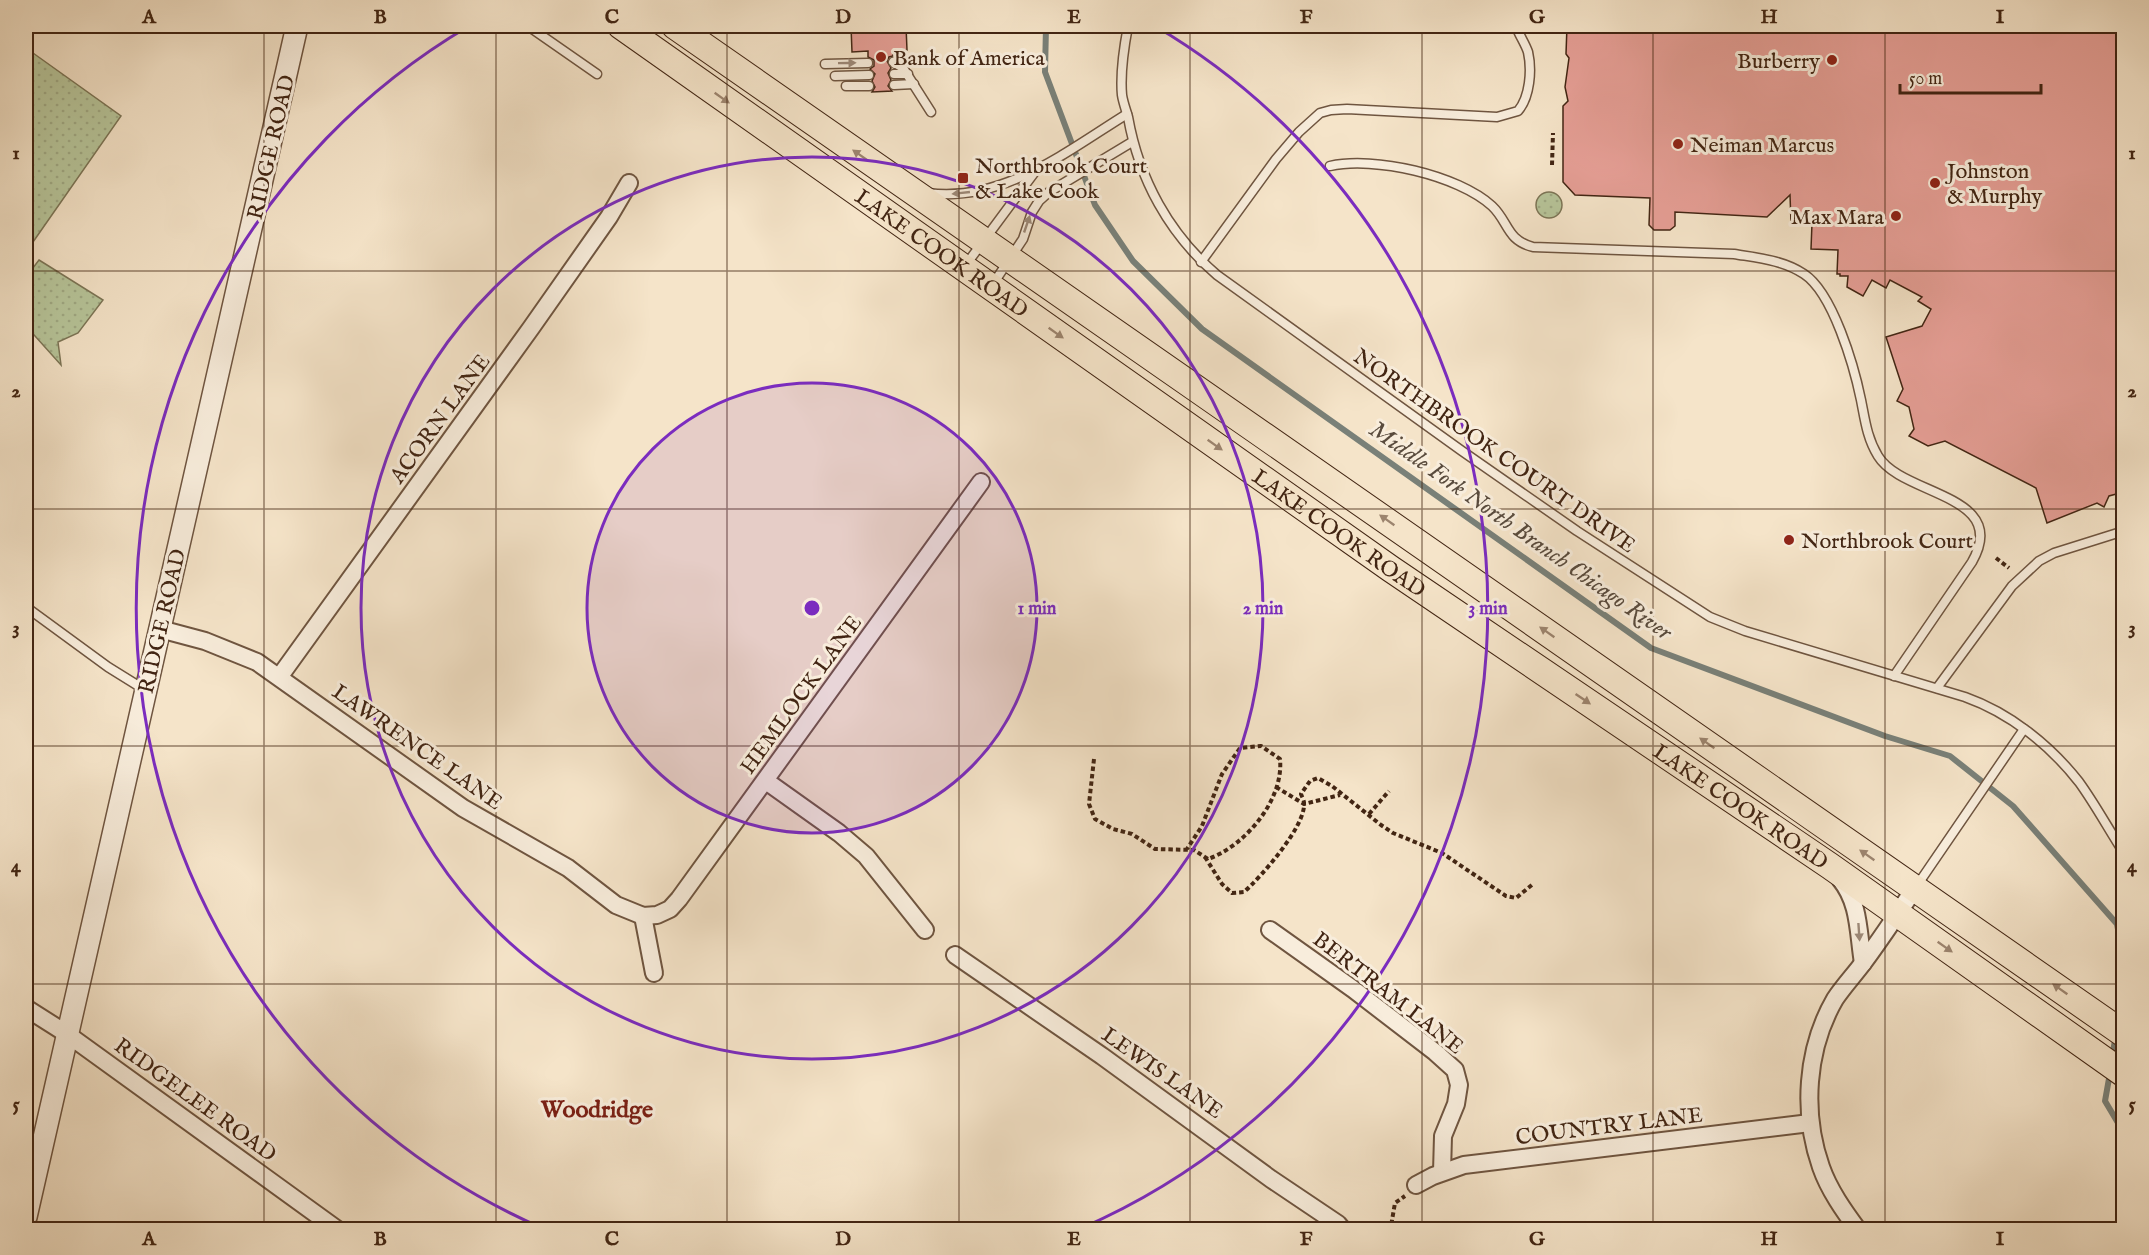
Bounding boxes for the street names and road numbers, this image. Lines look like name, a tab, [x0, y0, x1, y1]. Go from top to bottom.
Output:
street label: RIDGE ROAD	[242, 72, 302, 223]
street label: LAKE COOK ROAD	[849, 183, 1033, 325]
street label: NORTHBROOK COURT DRIVE	[1347, 343, 1640, 560]
street label: ACORN LANE	[384, 349, 497, 490]
street label: LAKE COOK ROAD	[1246, 463, 1431, 605]
street label: RIDGE ROAD	[133, 546, 193, 697]
street label: HEMLOCK LANE	[734, 610, 869, 780]
street label: LAWRENCE LANE	[326, 678, 508, 817]
street label: LAKE COOK ROAD	[1647, 738, 1833, 877]
street label: BERTRAM LANE	[1307, 926, 1469, 1061]
street label: LEWIS LANE	[1096, 1021, 1228, 1126]
street label: RIDGELEE ROAD	[108, 1032, 282, 1169]
street label: COUNTRY LANE	[1514, 1102, 1704, 1152]

